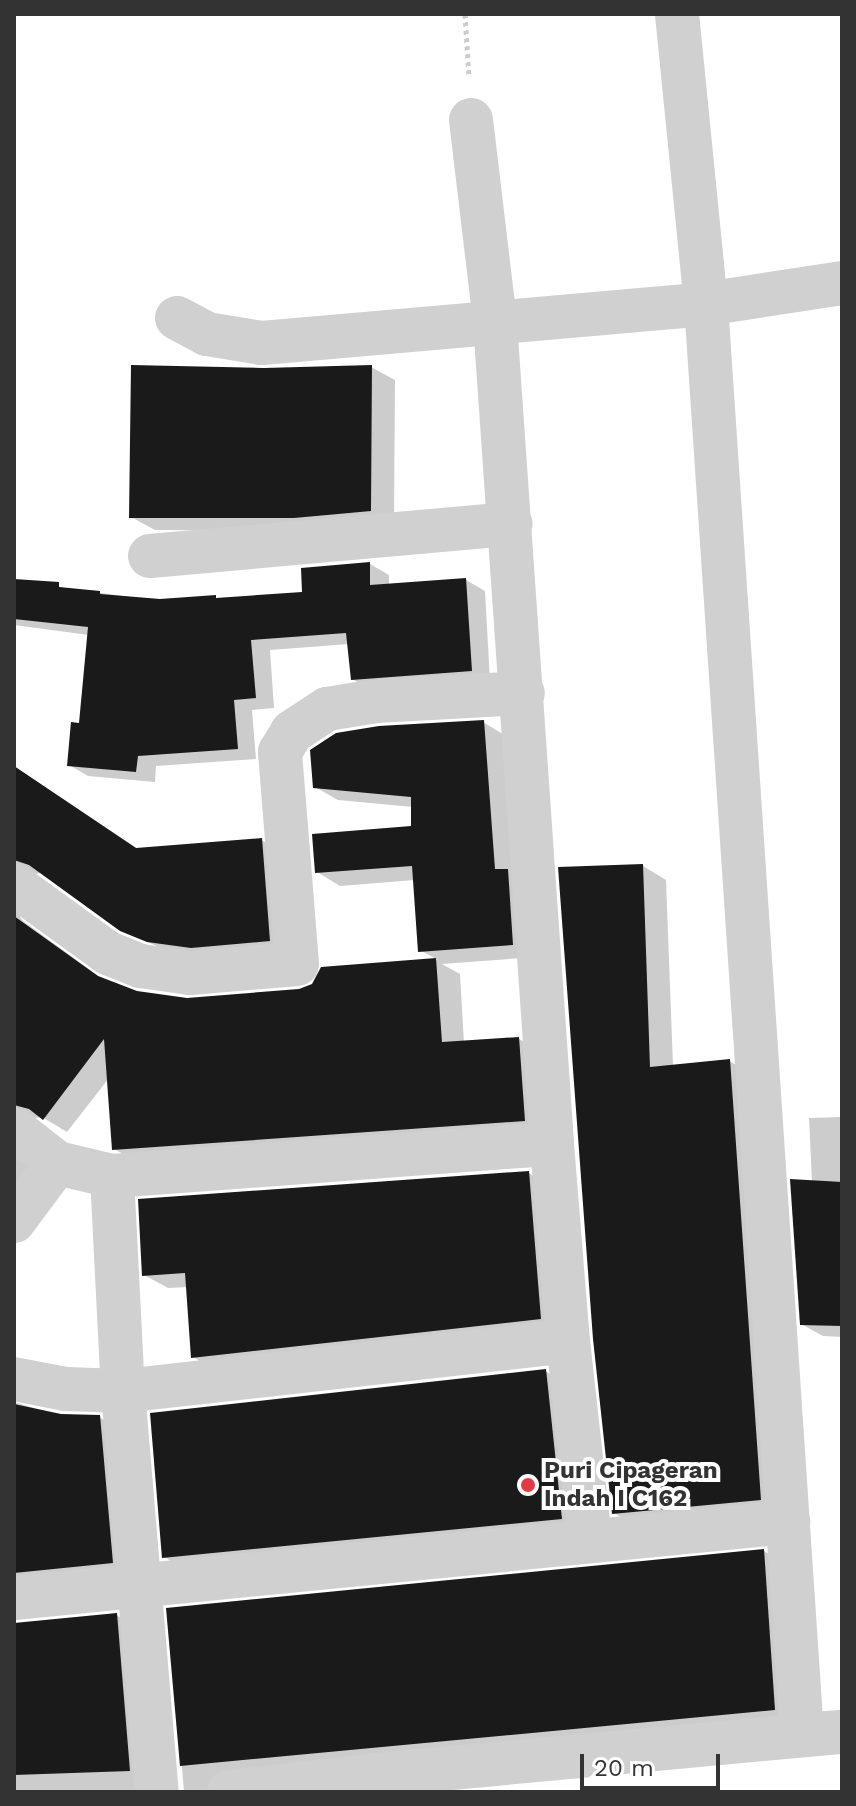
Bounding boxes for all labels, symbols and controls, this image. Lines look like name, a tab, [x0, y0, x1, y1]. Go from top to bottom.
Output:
place label: Puri Cipageran Indah I C162	[544, 1457, 718, 1513]
marker: Puri Cipageran Indah I C162	[519, 1476, 537, 1494]
scale bar	[584, 1738, 724, 1788]
text: 20 m	[594, 1754, 654, 1782]

